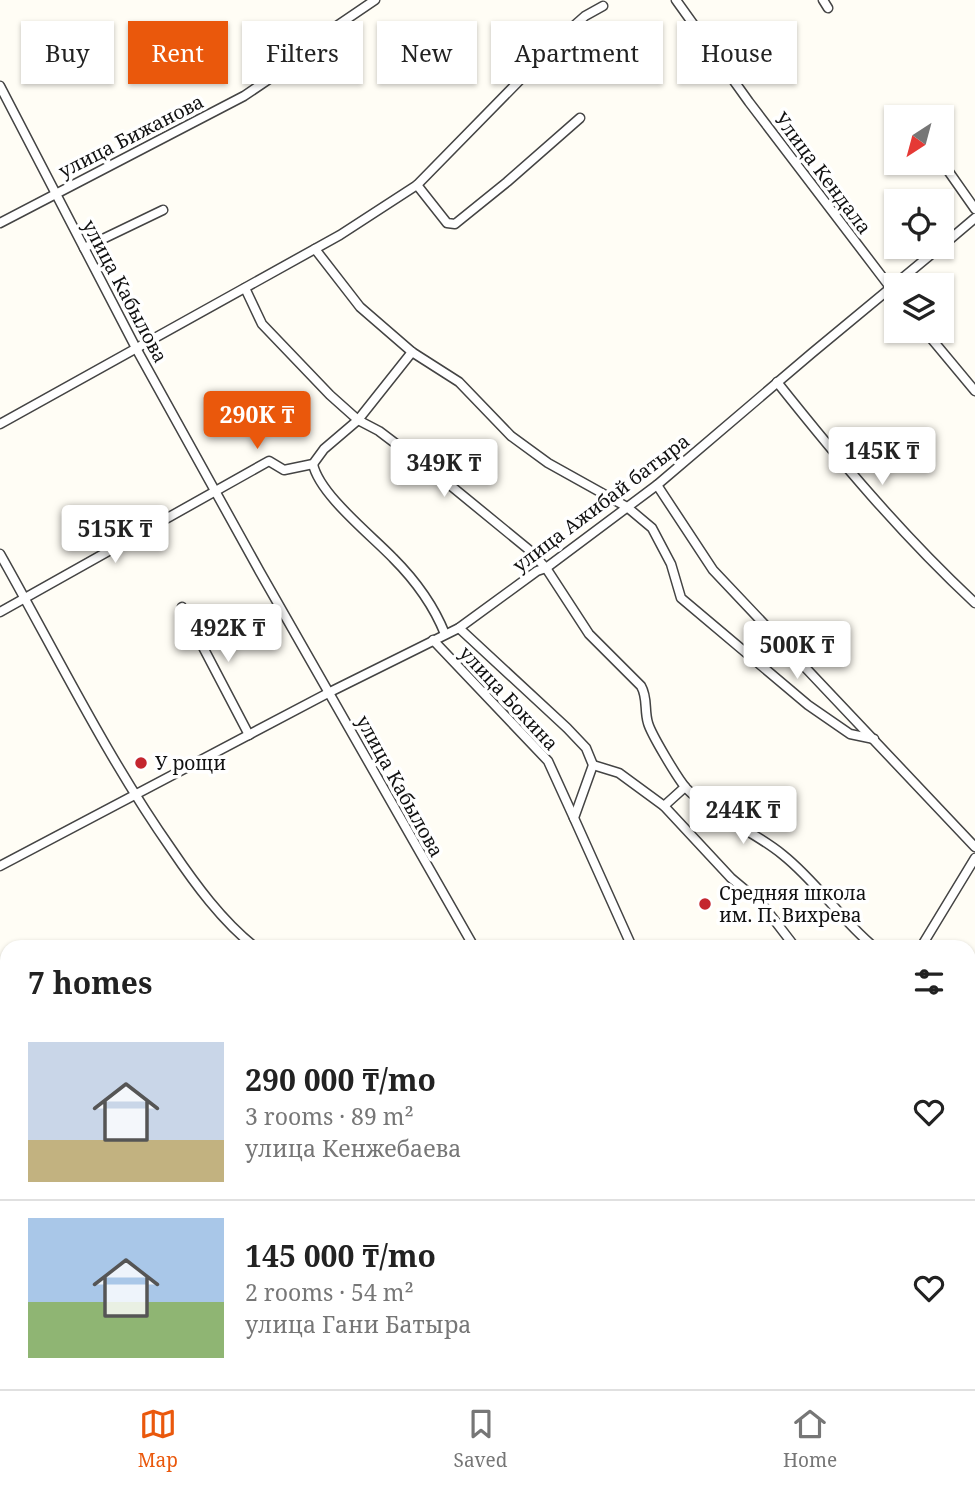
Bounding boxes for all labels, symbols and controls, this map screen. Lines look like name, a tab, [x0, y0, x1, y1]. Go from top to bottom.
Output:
chip: Buy	[21, 21, 114, 84]
chip: Rent	[128, 21, 228, 84]
chip: Filters	[242, 21, 363, 84]
chip: New	[377, 21, 477, 84]
chip: Apartment	[491, 21, 663, 84]
chip: House	[677, 21, 797, 84]
street label: улица Бижанова	[54, 88, 208, 184]
north arrow	[884, 105, 954, 175]
map controls	[884, 105, 954, 343]
street label: Улица Кендала	[769, 107, 877, 239]
button: locate	[884, 189, 954, 259]
street label: улица Кабылова	[76, 215, 174, 367]
button: layers	[884, 273, 954, 343]
pin: 290K ₸	[200, 392, 314, 451]
text: 290K ₸	[220, 398, 294, 430]
street label: улица Ажибай батыра	[507, 428, 695, 578]
pin: 145K ₸	[825, 428, 939, 487]
text: 145K ₸	[845, 434, 919, 466]
pin: 349K ₸	[387, 440, 501, 499]
text: 349K ₸	[407, 446, 481, 478]
pin: 515K ₸	[58, 505, 172, 565]
text: 515K ₸	[78, 512, 152, 544]
pin: 492K ₸	[171, 604, 285, 664]
text: 492K ₸	[191, 611, 265, 643]
pin: 500K ₸	[740, 622, 854, 681]
text: 500K ₸	[760, 628, 834, 660]
street label: улица Бокина	[454, 640, 564, 756]
street label: улица Кабылова	[350, 710, 450, 862]
place label: У рощи	[155, 750, 226, 776]
marker: У рощи	[133, 755, 149, 771]
pin: 244K ₸	[686, 786, 800, 846]
text: 244K ₸	[706, 793, 780, 825]
place label: Средняя школа им. П. Вихрева	[719, 880, 867, 928]
marker: Средняя школа им. П. Вихрева	[697, 896, 713, 912]
text: 7 homes	[28, 962, 152, 1003]
icon: filters	[910, 963, 948, 1001]
text: 290 000 ₸/mo	[245, 1059, 436, 1100]
icon: home	[84, 1070, 168, 1154]
icon: heart	[910, 1093, 948, 1131]
text: 3 rooms · 89 m²	[245, 1100, 414, 1132]
text: улица Кенжебаева	[245, 1132, 461, 1164]
text: 145 000 ₸/mo	[245, 1235, 436, 1276]
icon: home	[84, 1246, 168, 1330]
icon: heart	[910, 1269, 948, 1307]
text: 2 rooms · 54 m²	[245, 1276, 414, 1308]
text: улица Гани Батыра	[245, 1308, 471, 1340]
tab: Map	[138, 1405, 178, 1473]
tab: Saved	[454, 1405, 507, 1473]
tab: Home	[783, 1405, 837, 1473]

